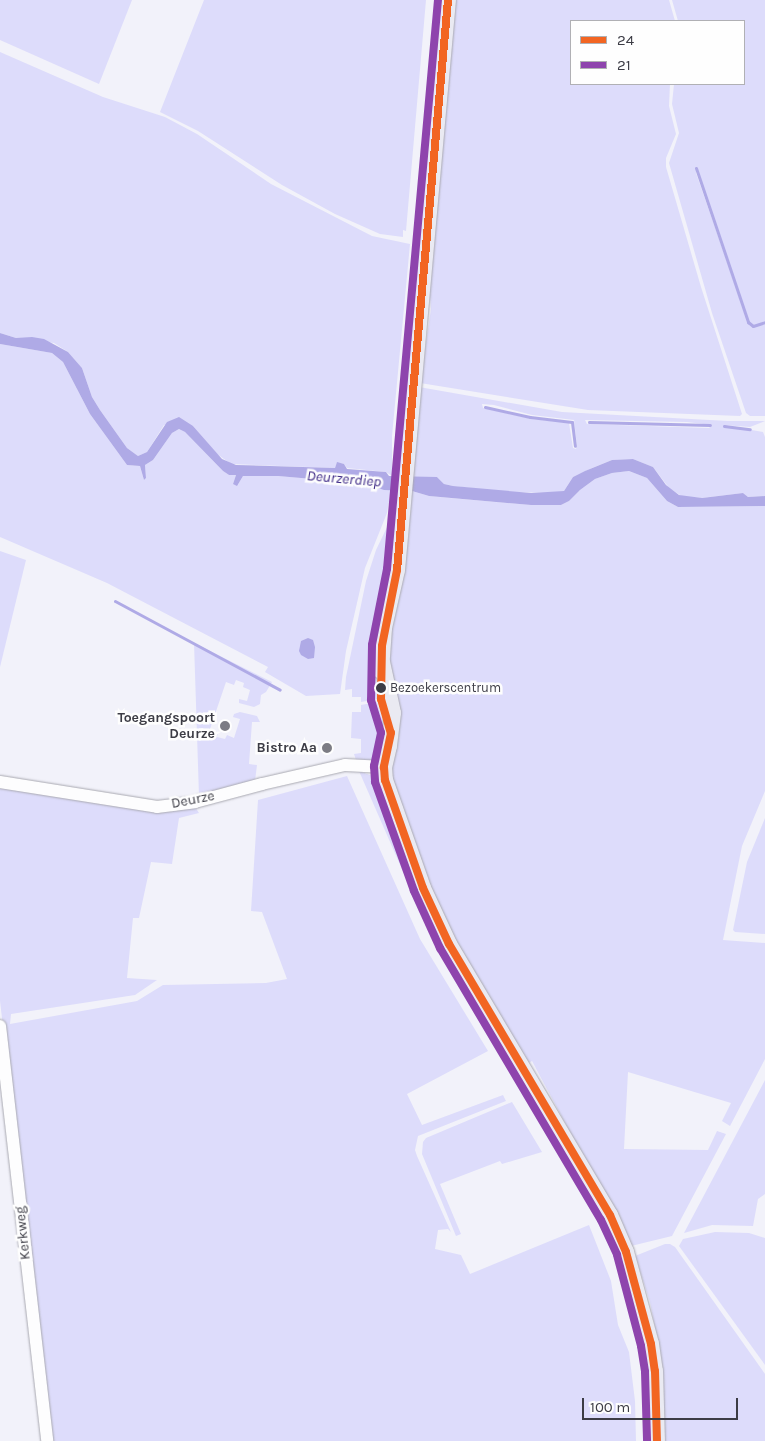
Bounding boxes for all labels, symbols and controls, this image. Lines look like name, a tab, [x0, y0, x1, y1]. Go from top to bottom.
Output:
legend	[570, 20, 745, 85]
text: 24	[617, 31, 634, 49]
text: 21	[617, 56, 631, 74]
water label: Deurzerdiep	[306, 467, 382, 491]
place label: Bezoekerscentrum	[390, 680, 501, 696]
marker: Bezoekerscentrum	[376, 683, 386, 693]
place label: Toegangspoort Deurze	[117, 710, 215, 742]
marker: Toegangspoort Deurze	[219, 720, 231, 732]
place label: Bistro Aa	[257, 740, 317, 756]
marker: Bistro Aa	[321, 742, 333, 754]
street label: Deurze	[170, 788, 216, 812]
street label: Kerkweg	[12, 1205, 34, 1261]
scale bar	[585, 1388, 741, 1420]
text: 100 m	[590, 1398, 630, 1416]

